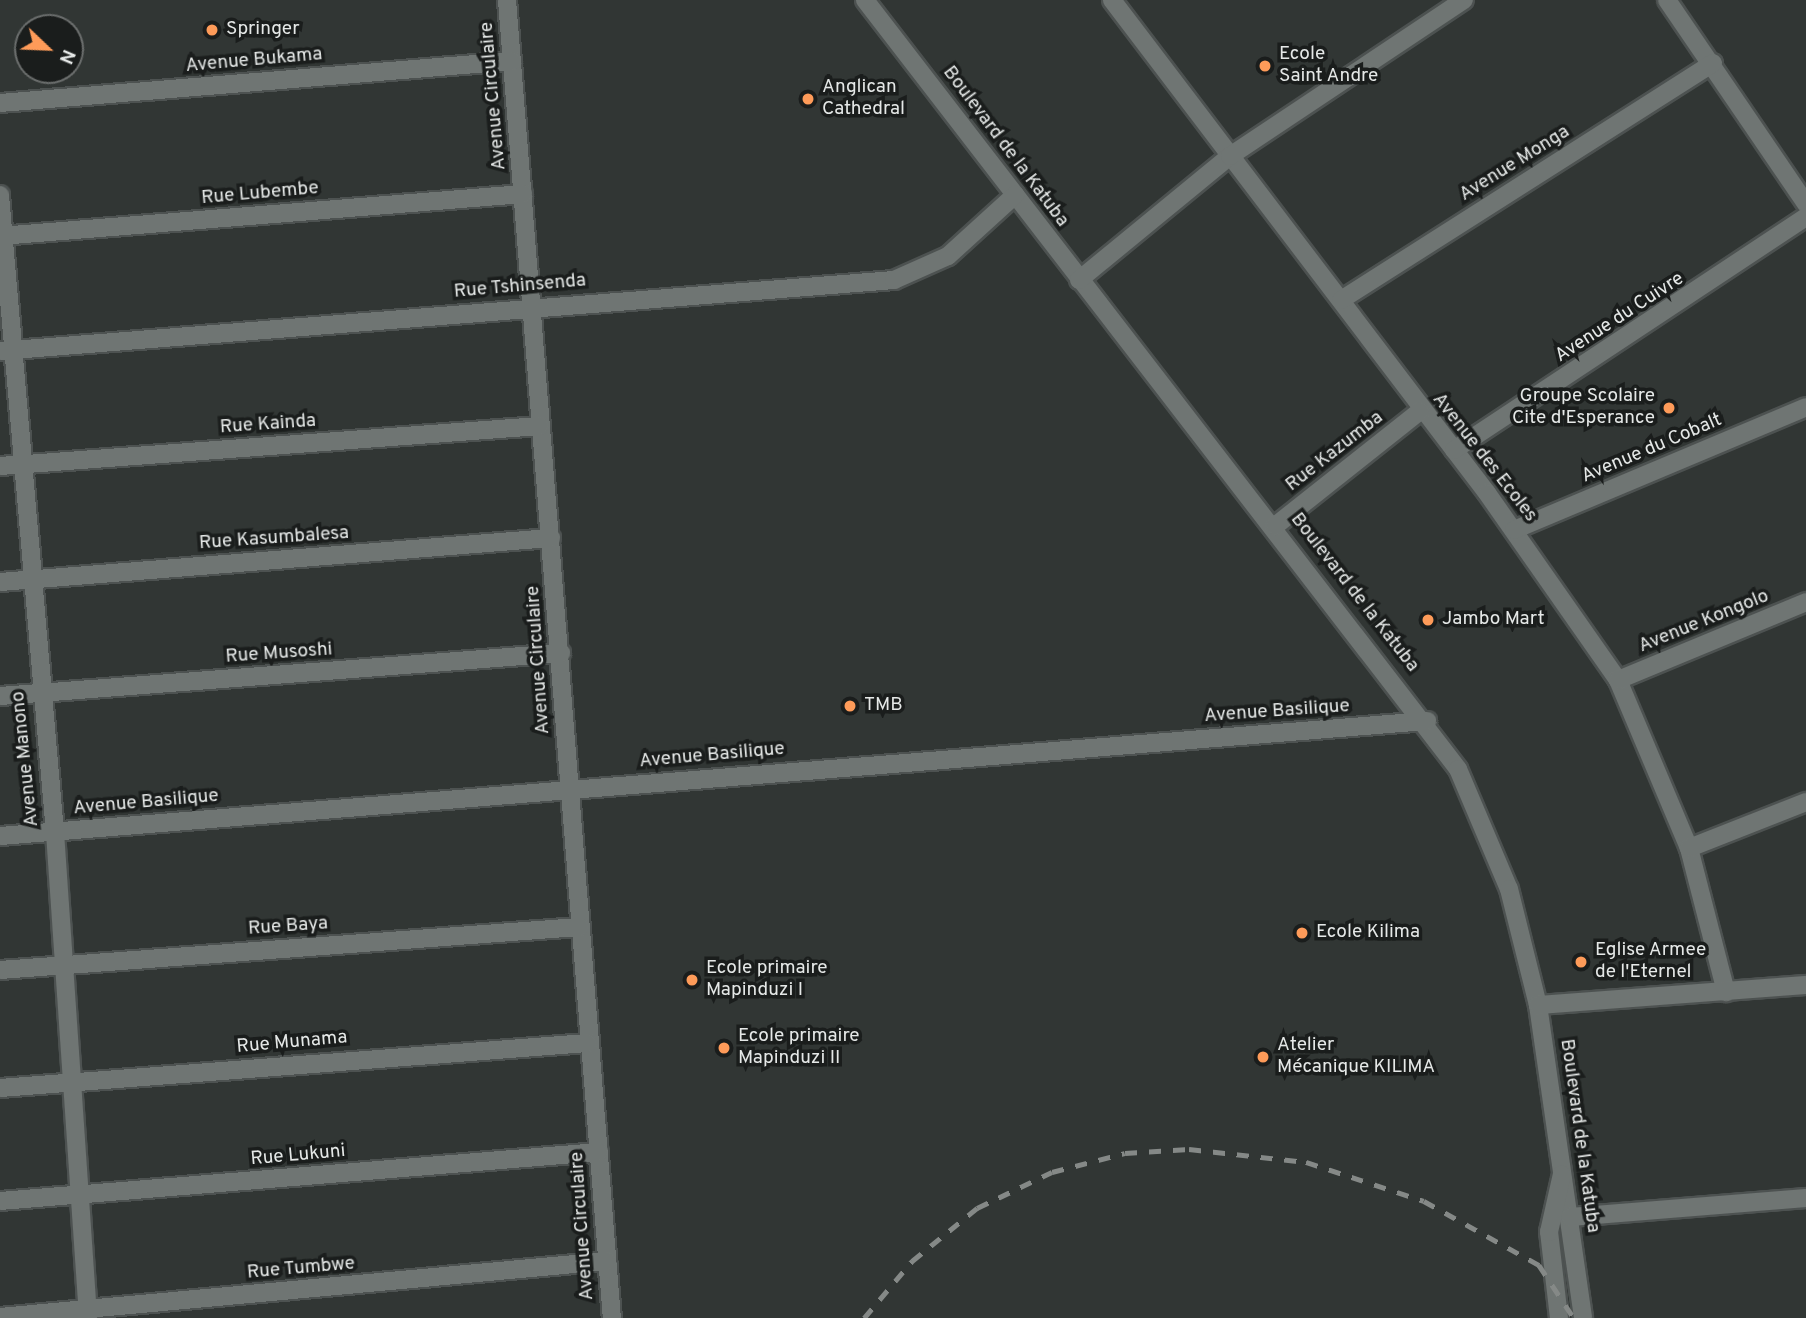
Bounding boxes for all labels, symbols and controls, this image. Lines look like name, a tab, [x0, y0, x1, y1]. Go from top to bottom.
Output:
north arrow	[14, 14, 84, 84]
place label: Springer	[226, 19, 300, 41]
street label: Avenue Circulaire	[476, 21, 512, 171]
marker: Springer	[204, 22, 220, 38]
street label: Avenue Bukama	[185, 44, 323, 78]
place label: Ecole Saint Andre	[1279, 44, 1379, 88]
text: N	[53, 45, 80, 67]
marker: Ecole Saint Andre	[1257, 58, 1273, 74]
street label: Boulevard de la Katuba	[937, 62, 1073, 232]
place label: Anglican Cathedral	[822, 77, 905, 121]
marker: Anglican Cathedral	[800, 91, 816, 107]
street label: Avenue Monga	[1456, 121, 1574, 207]
street label: Rue Lubembe	[200, 178, 320, 210]
street label: Avenue du Cuivre	[1551, 268, 1689, 368]
street label: Rue Tshinsenda	[453, 270, 587, 304]
place label: Groupe Scolaire Cite d'Esperance	[1512, 386, 1655, 430]
street label: Avenue des Ecoles	[1427, 389, 1541, 527]
marker: Groupe Scolaire Cite d'Esperance	[1661, 400, 1677, 416]
street label: Rue Kazumba	[1282, 407, 1388, 497]
street label: Avenue du Cobalt	[1579, 409, 1725, 489]
street label: Rue Kainda	[219, 410, 317, 440]
street label: Boulevard de la Katuba	[1285, 509, 1423, 677]
street label: Rue Kasumbalesa	[198, 522, 350, 556]
street label: Avenue Circulaire	[522, 585, 556, 735]
street label: Avenue Kongolo	[1636, 586, 1772, 658]
place label: Jambo Mart	[1442, 609, 1545, 631]
marker: Jambo Mart	[1420, 612, 1436, 628]
street label: Rue Musoshi	[225, 639, 333, 669]
street label: Avenue Manono	[8, 690, 44, 828]
place label: TMB	[864, 695, 903, 717]
street label: Avenue Basilique	[1204, 696, 1350, 728]
marker: TMB	[842, 698, 858, 714]
street label: Avenue Basilique	[638, 738, 786, 774]
street label: Avenue Basilique	[72, 785, 220, 821]
street label: Rue Baya	[247, 913, 329, 941]
place label: Ecole Kilima	[1316, 922, 1420, 944]
marker: Ecole Kilima	[1294, 925, 1310, 941]
place label: Eglise Armee de l'Eternel	[1595, 940, 1707, 984]
marker: Eglise Armee de l'Eternel	[1573, 954, 1589, 970]
place label: Ecole primaire Mapinduzi I	[706, 958, 828, 1002]
marker: Ecole primaire Mapinduzi I	[684, 972, 700, 988]
place label: Ecole primaire Mapinduzi II	[738, 1026, 860, 1070]
street label: Rue Munama	[236, 1027, 348, 1059]
place label: Atelier Mécanique KILIMA	[1277, 1035, 1435, 1079]
street label: Boulevard de la Katuba	[1554, 1038, 1604, 1234]
marker: Ecole primaire Mapinduzi II	[716, 1040, 732, 1056]
marker: Atelier Mécanique KILIMA	[1255, 1049, 1271, 1065]
street label: Rue Lukuni	[250, 1140, 346, 1172]
street label: Avenue Circulaire	[566, 1151, 600, 1301]
street label: Rue Tumbwe	[246, 1253, 356, 1285]

